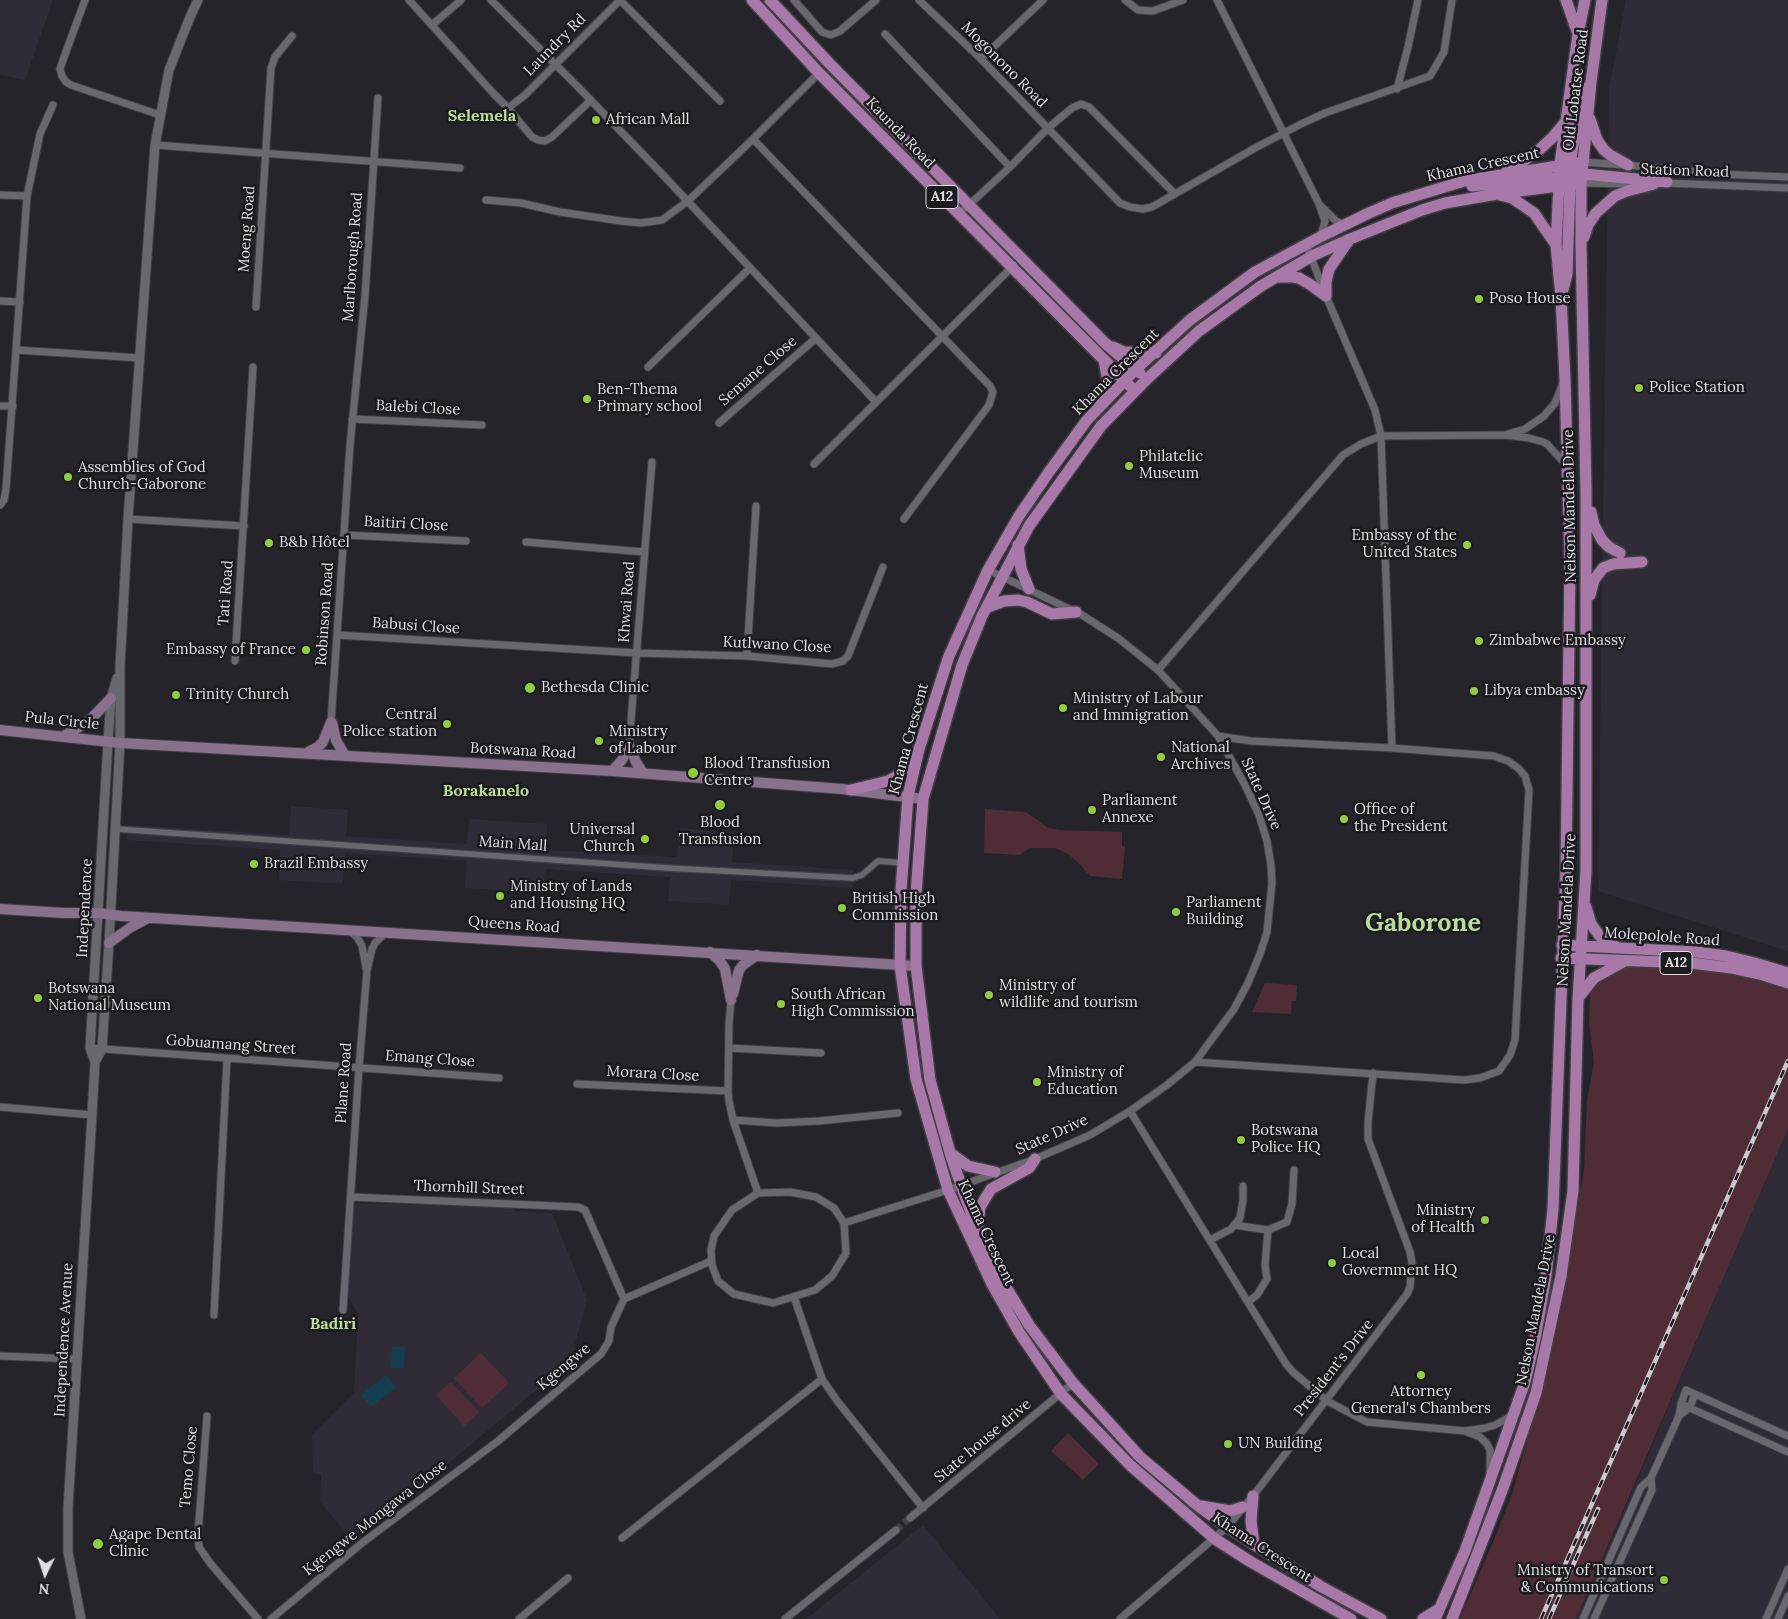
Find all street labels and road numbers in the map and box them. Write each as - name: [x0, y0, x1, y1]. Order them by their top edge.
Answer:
- street label: Laundry Rd: [520, 10, 590, 80]
- street label: Mogonono Road: [957, 18, 1051, 112]
- street label: Old Lobatse Road: [1560, 28, 1592, 152]
- street label: Kaunda Road: [862, 94, 938, 172]
- street label: Khama Crescent: [1425, 144, 1541, 186]
- street label: Station Road: [1640, 160, 1730, 182]
- street label: Moeng Road: [235, 185, 259, 273]
- road number: A12: [926, 186, 958, 208]
- street label: Marlborough Road: [339, 192, 367, 322]
- street label: Khama Crescent: [1069, 325, 1163, 419]
- street label: Semane Close: [715, 332, 801, 410]
- street label: Balebi Close: [375, 397, 461, 419]
- street label: Nelson Mandela Drive: [1560, 429, 1580, 583]
- street label: Baitiri Close: [363, 513, 449, 535]
- street label: Tati Road: [215, 560, 237, 626]
- street label: Khwai Road: [615, 561, 639, 643]
- street label: Robinson Road: [312, 562, 338, 666]
- street label: Babusi Close: [371, 614, 461, 638]
- street label: Kutlwano Close: [722, 633, 832, 657]
- street label: Khama Crescent: [885, 681, 933, 797]
- street label: Pula Circle: [24, 708, 100, 734]
- street label: Botswana Road: [470, 739, 576, 763]
- street label: State Drive: [1237, 755, 1285, 833]
- street label: Main Mall: [478, 833, 548, 855]
- street label: Nelson Mandela Drive: [1554, 833, 1580, 987]
- street label: Independence: [73, 858, 97, 958]
- street label: Queens Road: [468, 913, 560, 937]
- street label: Molepolole Road: [1603, 924, 1721, 950]
- road number: A12: [1660, 951, 1692, 974]
- street label: Gobuamang Street: [165, 1031, 297, 1059]
- street label: Pilane Road: [332, 1042, 356, 1124]
- street label: Emang Close: [384, 1047, 476, 1071]
- street label: Morara Close: [606, 1063, 700, 1085]
- street label: State Drive: [1013, 1111, 1091, 1159]
- street label: Thornhill Street: [413, 1177, 525, 1199]
- street label: Khama Crescent: [954, 1177, 1018, 1289]
- street label: Nelson Mandela Drive: [1513, 1233, 1559, 1387]
- street label: Independence Avenue: [51, 1262, 77, 1418]
- street label: President's Drive: [1291, 1316, 1377, 1420]
- street label: Kgengwe: [534, 1340, 594, 1394]
- street label: State house drive: [931, 1395, 1035, 1487]
- street label: Temo Close: [176, 1426, 202, 1508]
- street label: Kgengwe Mongawa Close: [300, 1456, 450, 1580]
- street label: Khama Crescent: [1209, 1509, 1315, 1587]

